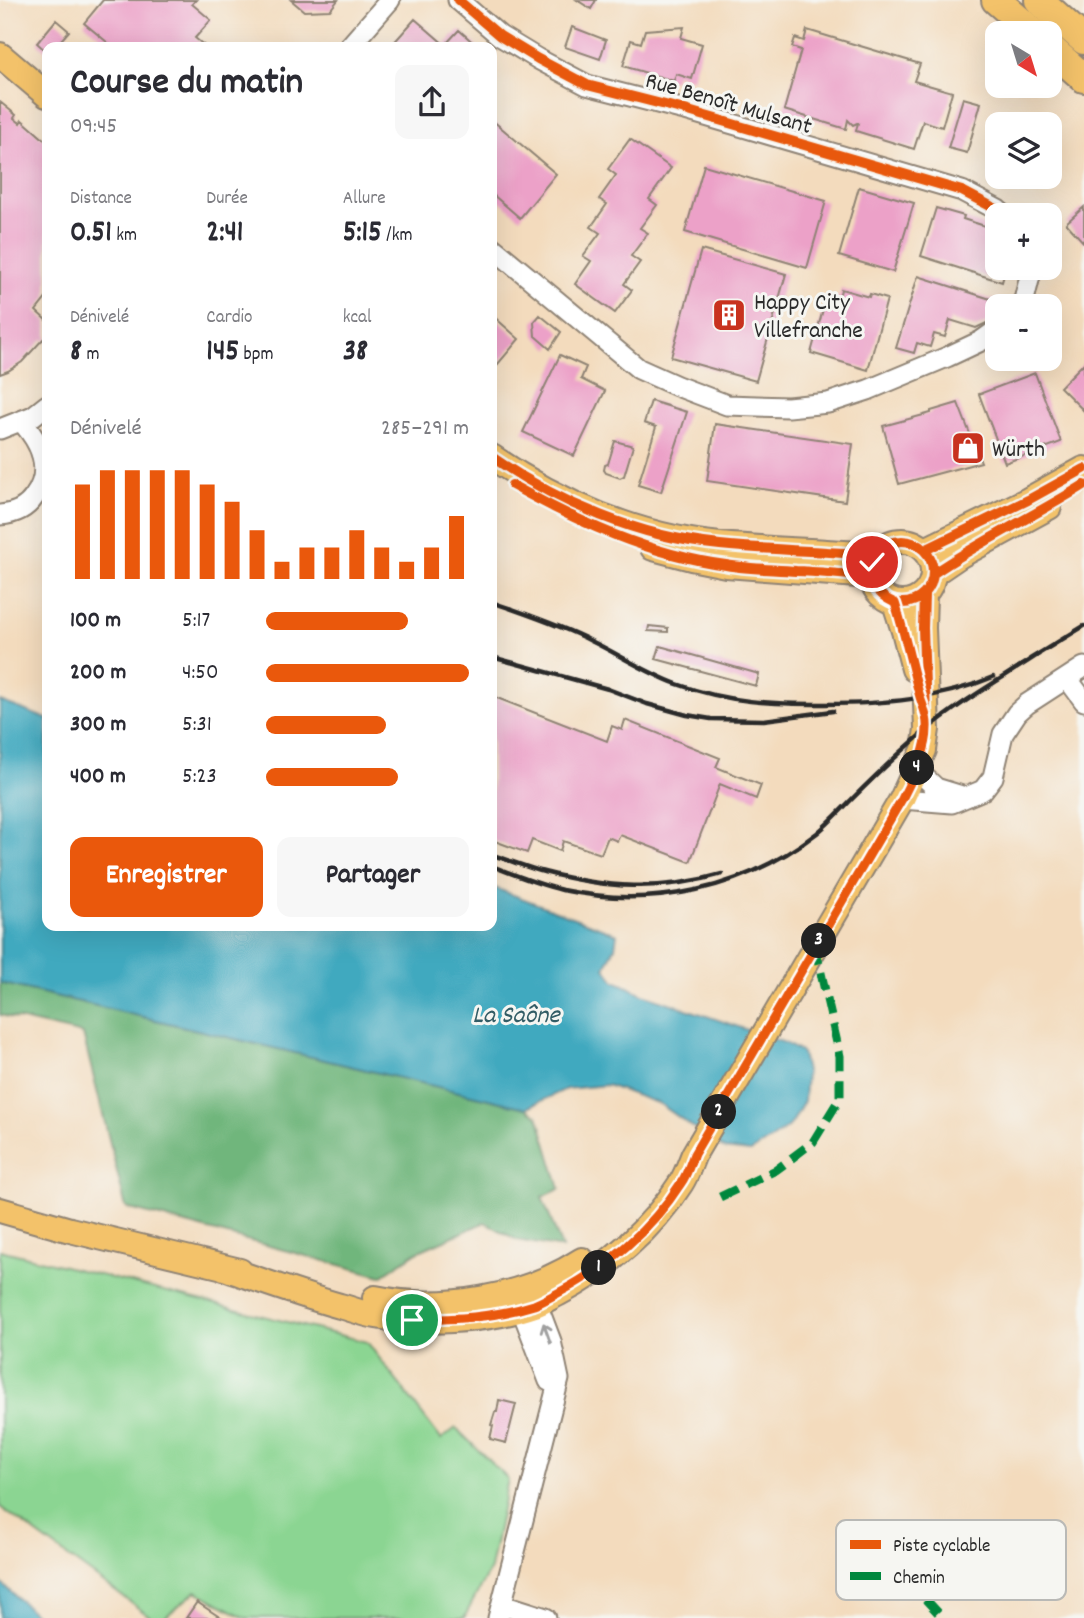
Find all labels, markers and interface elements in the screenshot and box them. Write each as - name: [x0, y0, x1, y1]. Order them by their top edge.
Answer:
- north arrow: [985, 21, 1062, 98]
- map controls: [985, 21, 1062, 371]
- text: Course du matin: [70, 57, 303, 112]
- button: share: [395, 65, 469, 139]
- street label: Rue Benoît Mulsant: [641, 65, 816, 145]
- text: 09:45: [70, 111, 117, 144]
- button: layers: [985, 112, 1062, 189]
- text: Distance: [70, 186, 132, 213]
- text: Durée: [206, 186, 248, 213]
- text: Allure: [343, 186, 386, 213]
- button: +: [985, 203, 1062, 280]
- text: 0.51: [70, 213, 112, 256]
- text: 2:41: [206, 213, 243, 256]
- text: 5:15: [343, 213, 382, 256]
- text: km: [112, 223, 137, 250]
- text: /km: [382, 223, 413, 250]
- place label: Happy City Villefranche: [754, 287, 863, 349]
- button: −: [985, 294, 1062, 371]
- building icon: Happy City Villefranche: [710, 296, 748, 334]
- text: Dénivelé: [70, 305, 129, 332]
- text: Cardio: [206, 305, 253, 332]
- text: kcal: [343, 305, 372, 332]
- text: 8: [70, 332, 82, 375]
- text: 145: [206, 332, 239, 375]
- text: 38: [343, 332, 368, 375]
- text: m: [82, 342, 99, 369]
- text: bpm: [239, 342, 274, 369]
- text: Dénivelé: [70, 413, 142, 446]
- text: 285–291 m: [381, 413, 469, 446]
- shop icon: Würth: [949, 429, 987, 467]
- place label: Würth: [992, 434, 1045, 468]
- pin: [842, 532, 902, 592]
- icon: check: [853, 543, 891, 581]
- text: 100 m: [70, 605, 121, 638]
- text: 5:17: [182, 605, 210, 638]
- text: 200 m: [70, 657, 126, 690]
- text: 4:50: [182, 657, 219, 690]
- text: 300 m: [70, 709, 126, 742]
- text: 5:31: [182, 709, 212, 742]
- pin: 4: [900, 750, 934, 786]
- text: 4: [913, 754, 920, 781]
- text: 400 m: [70, 761, 126, 794]
- text: 5:23: [182, 761, 217, 794]
- button: Enregistrer: [70, 837, 263, 917]
- button: Partager: [277, 837, 469, 917]
- pin: 3: [802, 923, 836, 958]
- text: 3: [814, 927, 823, 954]
- water label: La Saône: [472, 998, 561, 1035]
- pin: 2: [702, 1094, 736, 1130]
- text: 2: [714, 1098, 723, 1125]
- pin: 1: [582, 1250, 616, 1286]
- text: 1: [596, 1254, 601, 1281]
- pin: [382, 1290, 442, 1350]
- icon: arrive: [393, 1301, 431, 1339]
- one-way arrow: [540, 1322, 552, 1344]
- legend: [836, 1520, 1066, 1600]
- text: Piste cyclable: [893, 1534, 990, 1561]
- text: Chemin: [893, 1566, 945, 1593]

